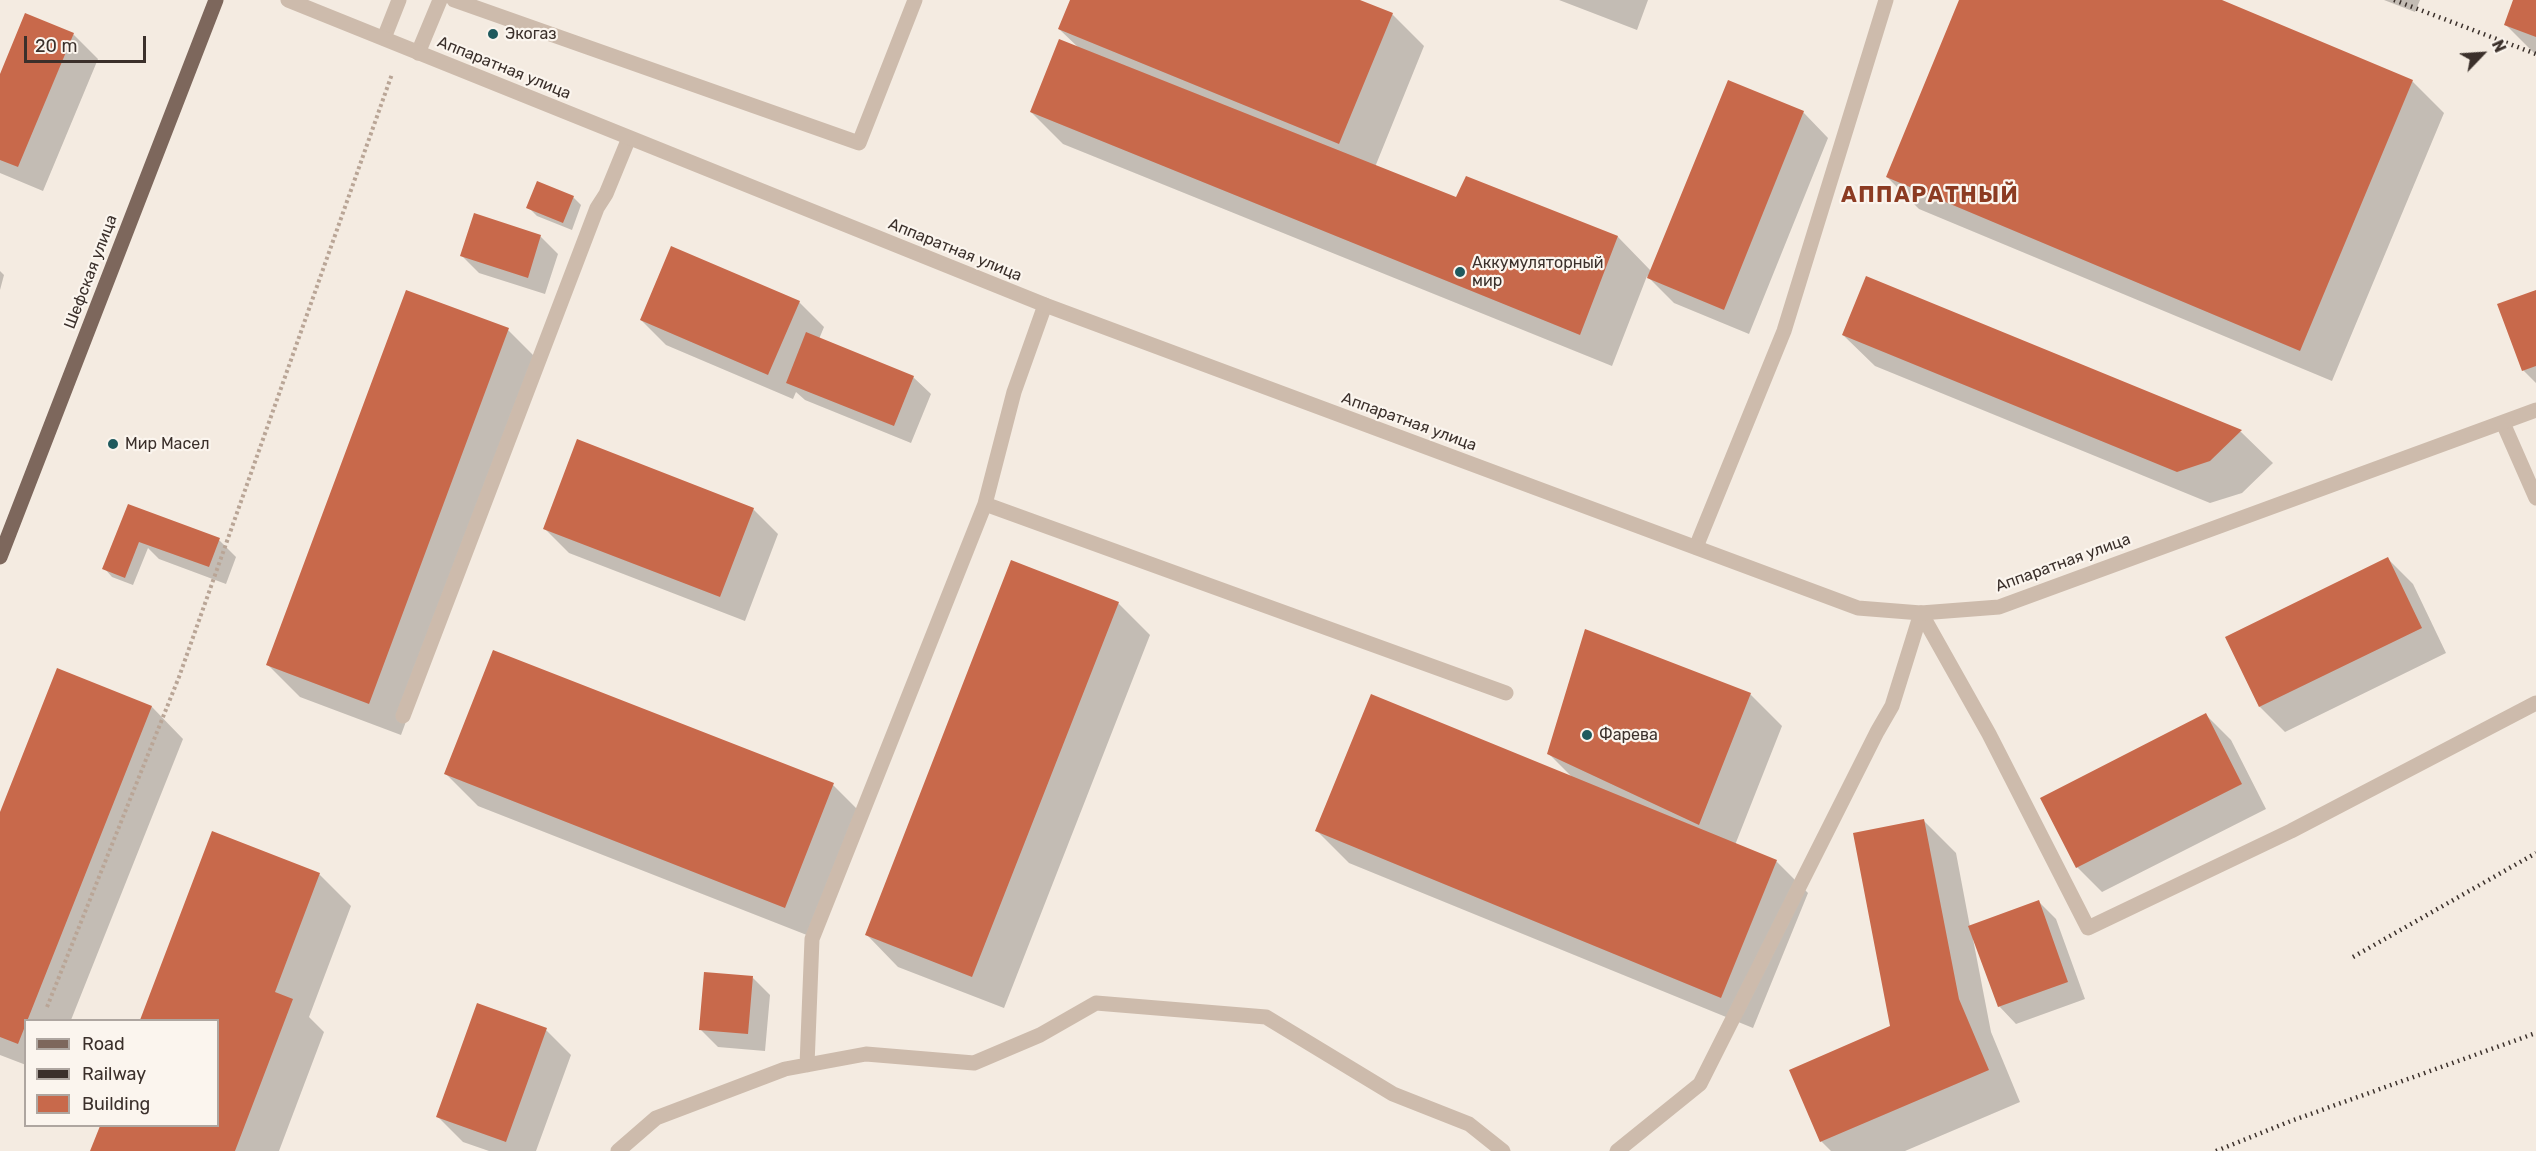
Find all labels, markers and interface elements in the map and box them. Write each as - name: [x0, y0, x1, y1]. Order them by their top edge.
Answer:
- scale bar: [27, 24, 148, 62]
- place label: Экогаз: [505, 24, 557, 44]
- north arrow: [2452, 24, 2512, 84]
- marker: Экогаз: [486, 27, 500, 41]
- street label: Аппаратная улица: [434, 32, 574, 104]
- text: 20 m: [35, 35, 77, 57]
- text: N: [2488, 37, 2510, 55]
- district label: АППАРАТНЫЙ: [1841, 183, 2019, 209]
- street label: Шефская улица: [60, 212, 122, 332]
- street label: Аппаратная улица: [885, 214, 1025, 286]
- place label: Аккумуляторный мир: [1472, 253, 1604, 291]
- marker: Аккумуляторный мир: [1453, 265, 1467, 279]
- street label: Аппаратная улица: [1339, 389, 1479, 455]
- place label: Мир Масел: [125, 434, 209, 454]
- marker: Мир Масел: [106, 437, 120, 451]
- street label: Аппаратная улица: [1993, 530, 2133, 596]
- place label: Фарева: [1599, 725, 1658, 745]
- marker: Фарева: [1580, 728, 1594, 742]
- legend: [24, 1019, 219, 1127]
- text: Road: [82, 1033, 125, 1055]
- text: Railway: [82, 1063, 146, 1085]
- text: Building: [82, 1093, 150, 1115]

